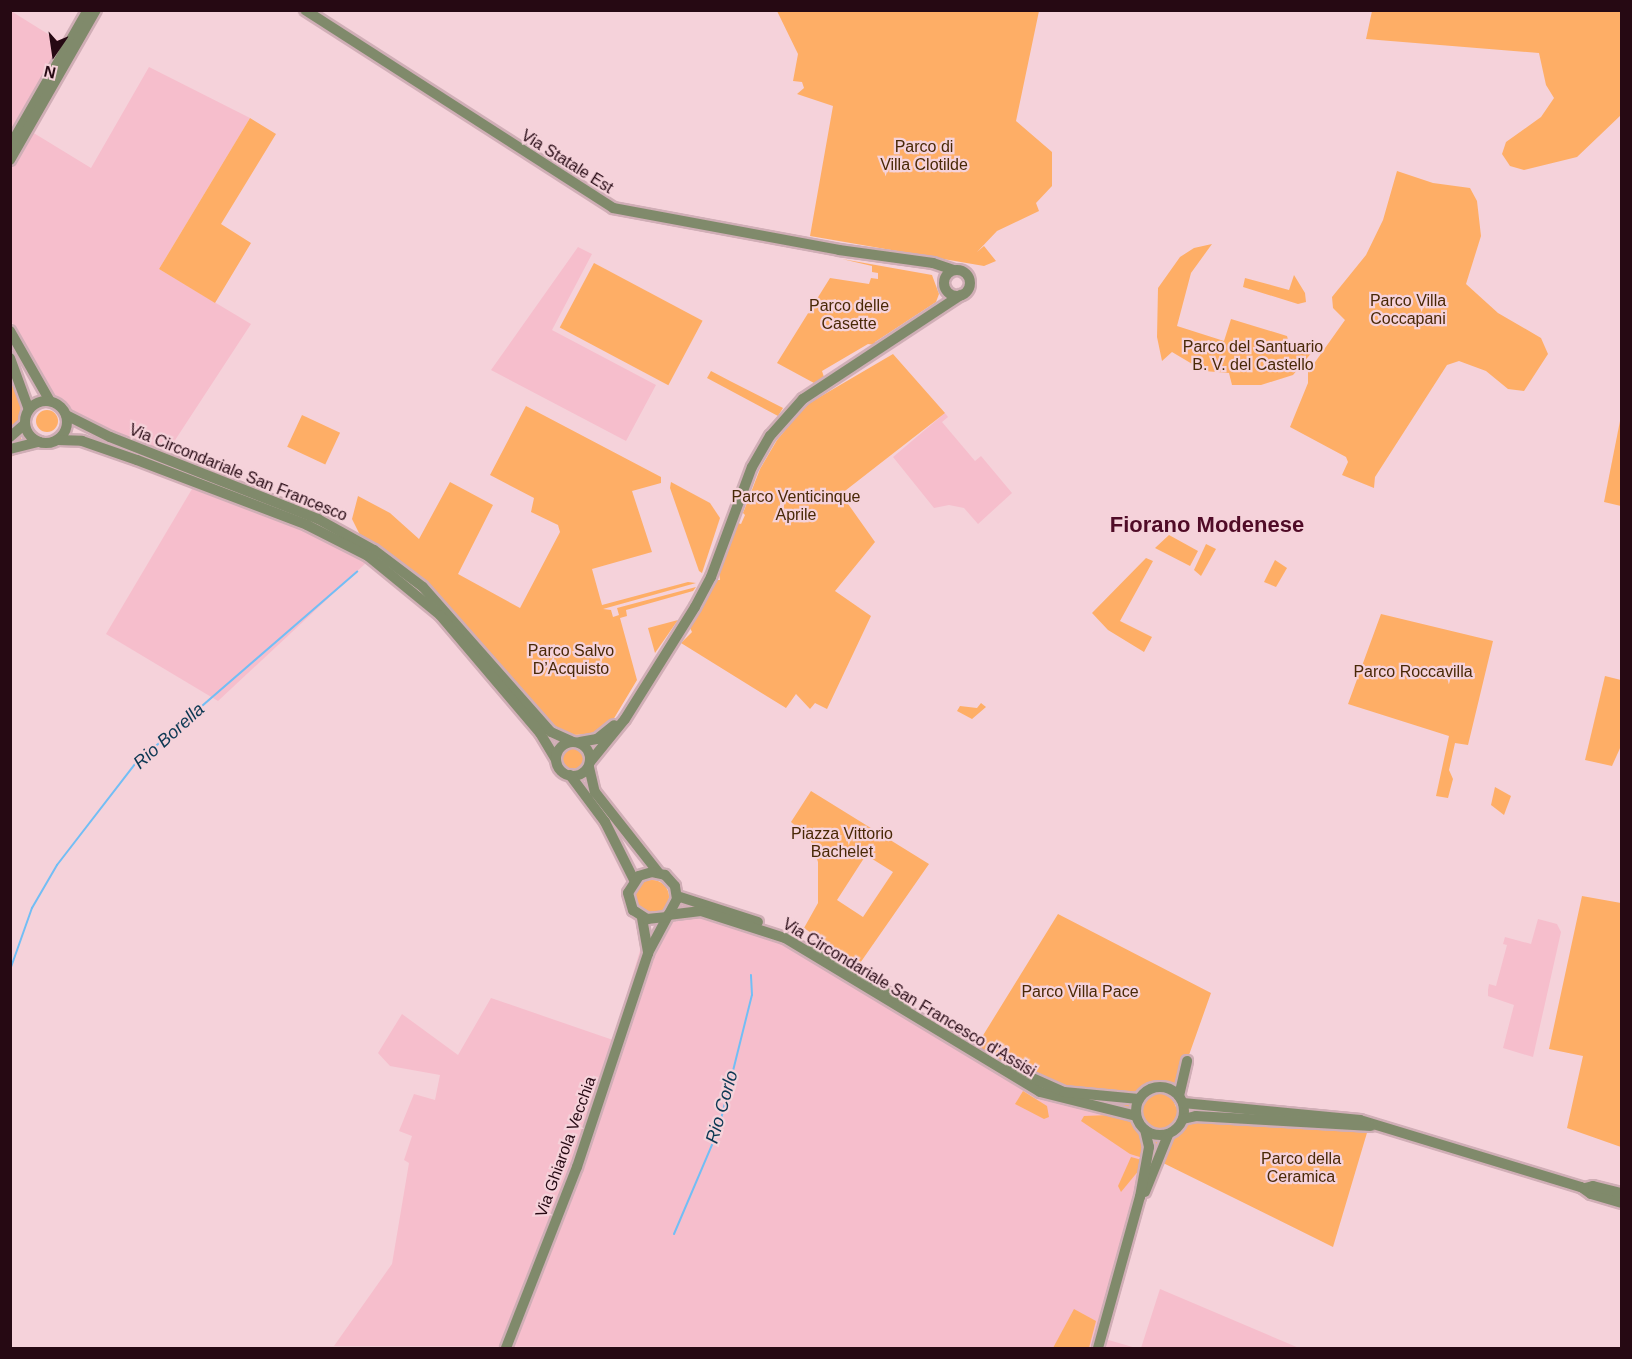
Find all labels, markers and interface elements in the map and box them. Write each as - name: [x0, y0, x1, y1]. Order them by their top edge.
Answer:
- north arrow: [24, 24, 84, 84]
- text: N: [42, 62, 57, 82]
- street label: Via Statale Est: [518, 126, 616, 198]
- park label: Parco di Villa Clotilde: [880, 137, 968, 175]
- park label: Parco Villa Coccapani: [1370, 291, 1446, 329]
- park label: Parco delle Casette: [809, 296, 889, 334]
- park label: Parco del Santuario B. V. del Castello: [1183, 337, 1323, 375]
- street label: Via Circondariale San Francesco: [126, 420, 350, 526]
- park label: Parco Venticinque Aprile: [732, 487, 860, 525]
- district label: Fiorano Modenese: [1110, 512, 1304, 538]
- park label: Parco Salvo D’Acquisto: [528, 641, 614, 679]
- park label: Parco Roccavilla: [1353, 662, 1473, 682]
- water label: Rio Borella: [129, 699, 209, 773]
- park label: Piazza Vittorio Bachelet: [791, 824, 893, 862]
- street label: Via Circondariale San Francesco d'Assisi: [779, 915, 1039, 1081]
- park label: Parco Villa Pace: [1021, 982, 1139, 1002]
- water label: Rio Corlo: [701, 1068, 743, 1146]
- street label: Via Ghiarola Vecchia: [532, 1074, 600, 1220]
- park label: Parco della Ceramica: [1261, 1149, 1341, 1187]

